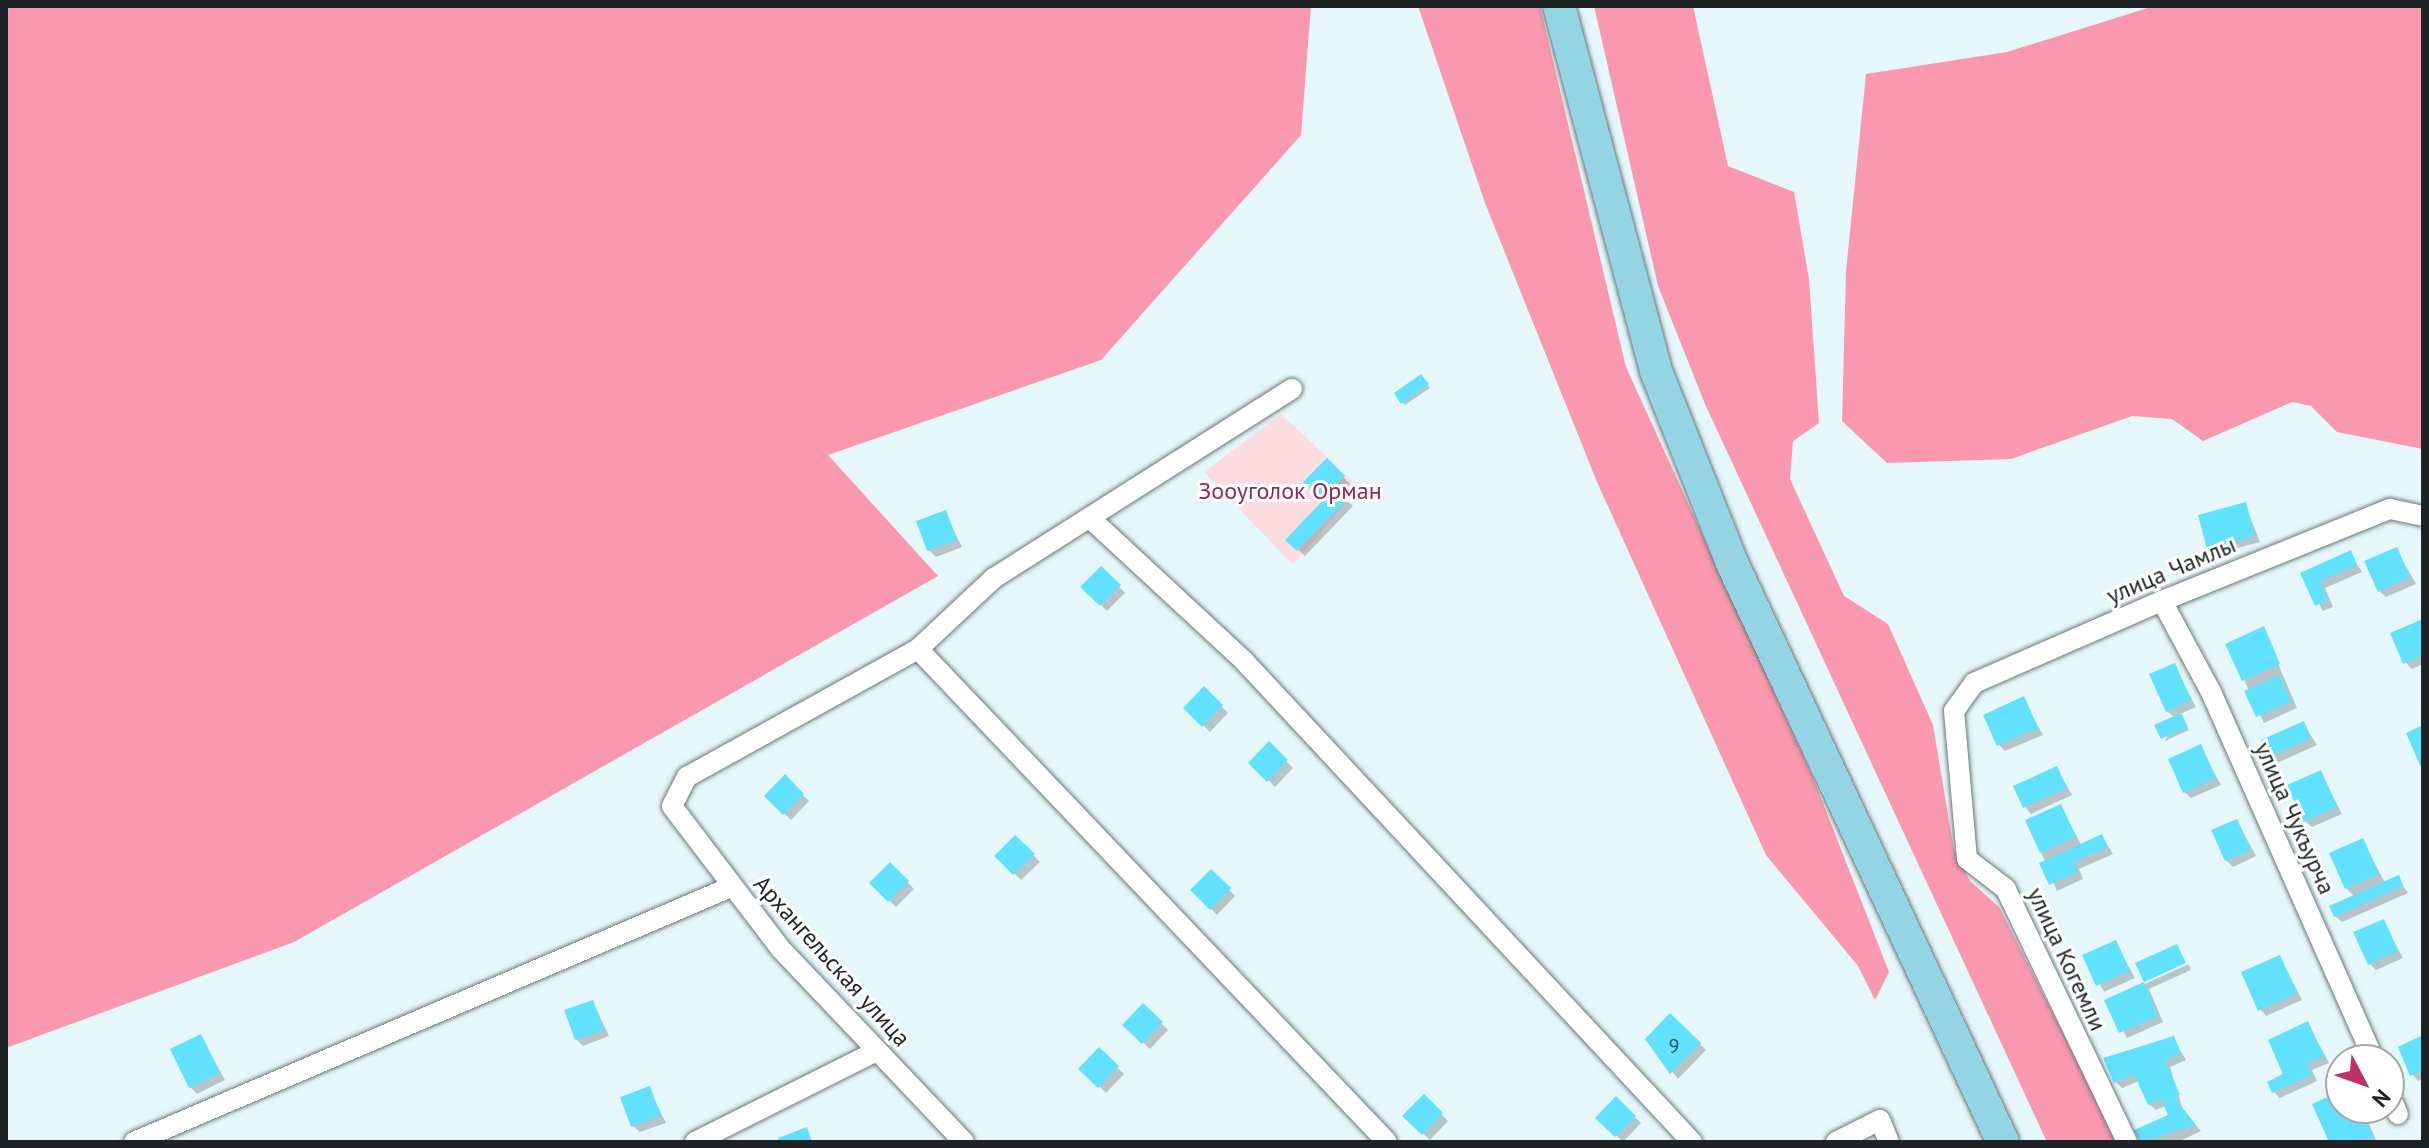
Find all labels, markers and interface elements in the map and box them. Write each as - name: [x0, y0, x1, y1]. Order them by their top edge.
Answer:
- park label: Зооуголок Орман: [1198, 477, 1382, 505]
- street label: улица Чамлы: [2102, 530, 2240, 610]
- street label: улица Чукъурча: [2249, 737, 2341, 899]
- street label: Архангельская улица: [748, 870, 916, 1052]
- street label: улица Когемли: [2021, 883, 2113, 1035]
- house number: 9: [1669, 1034, 1679, 1058]
- north arrow: [2325, 1044, 2405, 1124]
- text: N: [2366, 1084, 2397, 1113]

